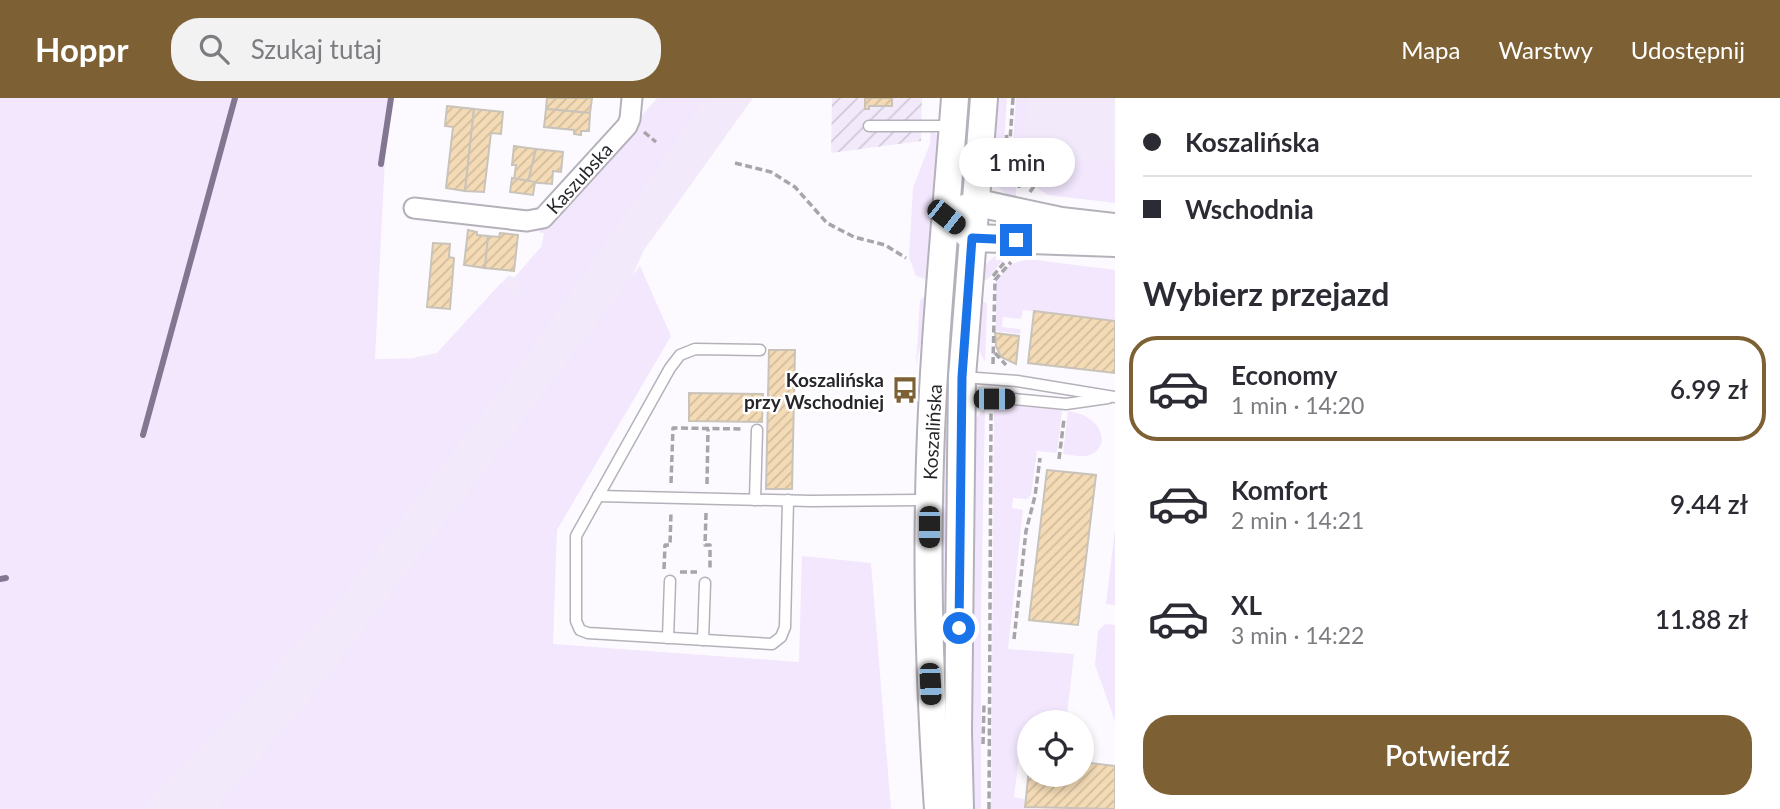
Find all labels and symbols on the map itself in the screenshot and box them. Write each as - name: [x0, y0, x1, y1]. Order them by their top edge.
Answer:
- street label: Kaszubska: [541, 138, 617, 218]
- callout: 1 min: [958, 138, 1074, 188]
- car: [923, 196, 970, 238]
- route end: [1000, 224, 1032, 256]
- place label: Koszalińska przy Wschodniej: [744, 368, 884, 413]
- bus stop icon: Koszalińska przy Wschodniej: [890, 375, 920, 405]
- street label: Koszalińska: [918, 384, 946, 480]
- car: [974, 389, 1016, 410]
- car: [919, 506, 940, 548]
- route start: [943, 612, 975, 644]
- car: [919, 662, 942, 706]

